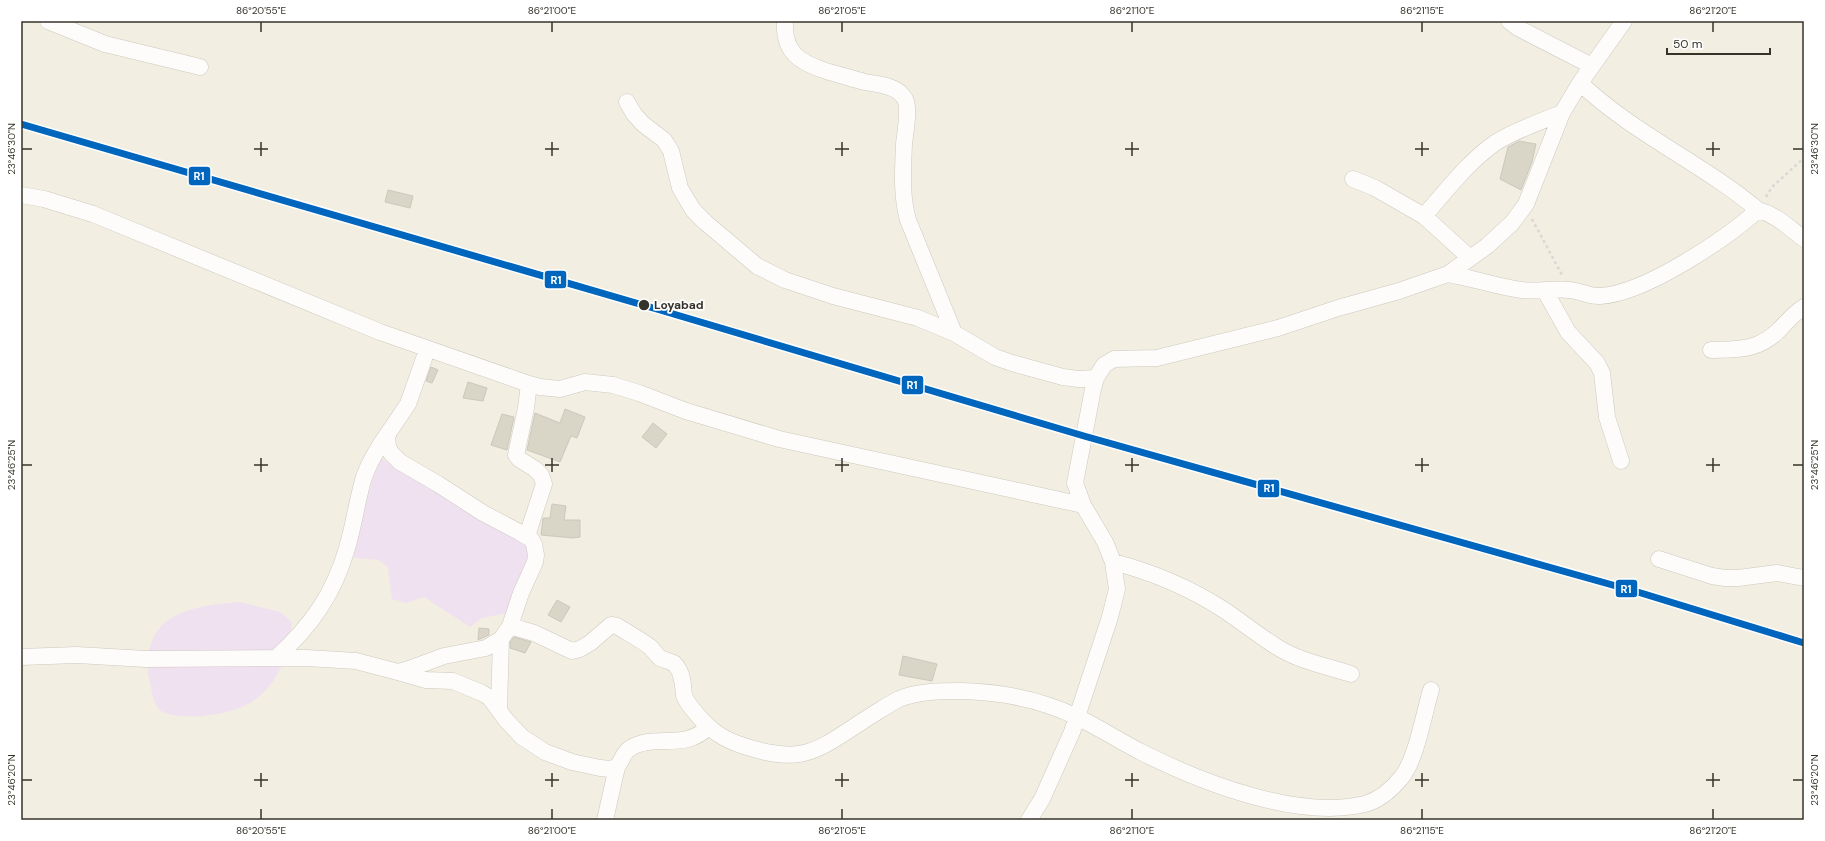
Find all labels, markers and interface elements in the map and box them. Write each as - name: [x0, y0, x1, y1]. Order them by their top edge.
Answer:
- text: 86°20'55"E: [236, 4, 286, 17]
- text: 86°21'00"E: [528, 4, 577, 17]
- text: 86°21'05"E: [818, 4, 866, 17]
- text: 86°21'10"E: [1110, 4, 1155, 17]
- text: 86°21'15"E: [1400, 4, 1444, 17]
- text: 86°21'20"E: [1689, 4, 1737, 17]
- scale bar: [1667, 30, 1770, 56]
- text: 50 m: [1673, 36, 1702, 52]
- text: 23°46'30"N: [5, 123, 18, 175]
- text: 23°46'30"N: [1808, 123, 1821, 175]
- line badge: R1: [188, 166, 211, 186]
- text: R1: [194, 169, 204, 183]
- line badge: R1: [544, 270, 567, 289]
- text: R1: [551, 273, 561, 287]
- place label: Loyabad: [654, 297, 704, 313]
- marker: Loyabad: [637, 298, 651, 312]
- line badge: R1: [901, 375, 924, 395]
- text: R1: [907, 378, 917, 392]
- text: 23°46'25"N: [5, 440, 18, 490]
- text: 23°46'25"N: [1808, 440, 1821, 490]
- line badge: R1: [1257, 479, 1280, 498]
- text: R1: [1264, 481, 1274, 495]
- line badge: R1: [1615, 579, 1638, 598]
- text: R1: [1621, 582, 1631, 596]
- text: 23°46'20"N: [5, 754, 18, 806]
- text: 23°46'20"N: [1808, 754, 1821, 806]
- text: 86°20'55"E: [236, 824, 286, 837]
- text: 86°21'00"E: [528, 824, 577, 837]
- text: 86°21'05"E: [818, 824, 866, 837]
- text: 86°21'10"E: [1110, 824, 1155, 837]
- text: 86°21'15"E: [1400, 824, 1444, 837]
- text: 86°21'20"E: [1689, 824, 1737, 837]

